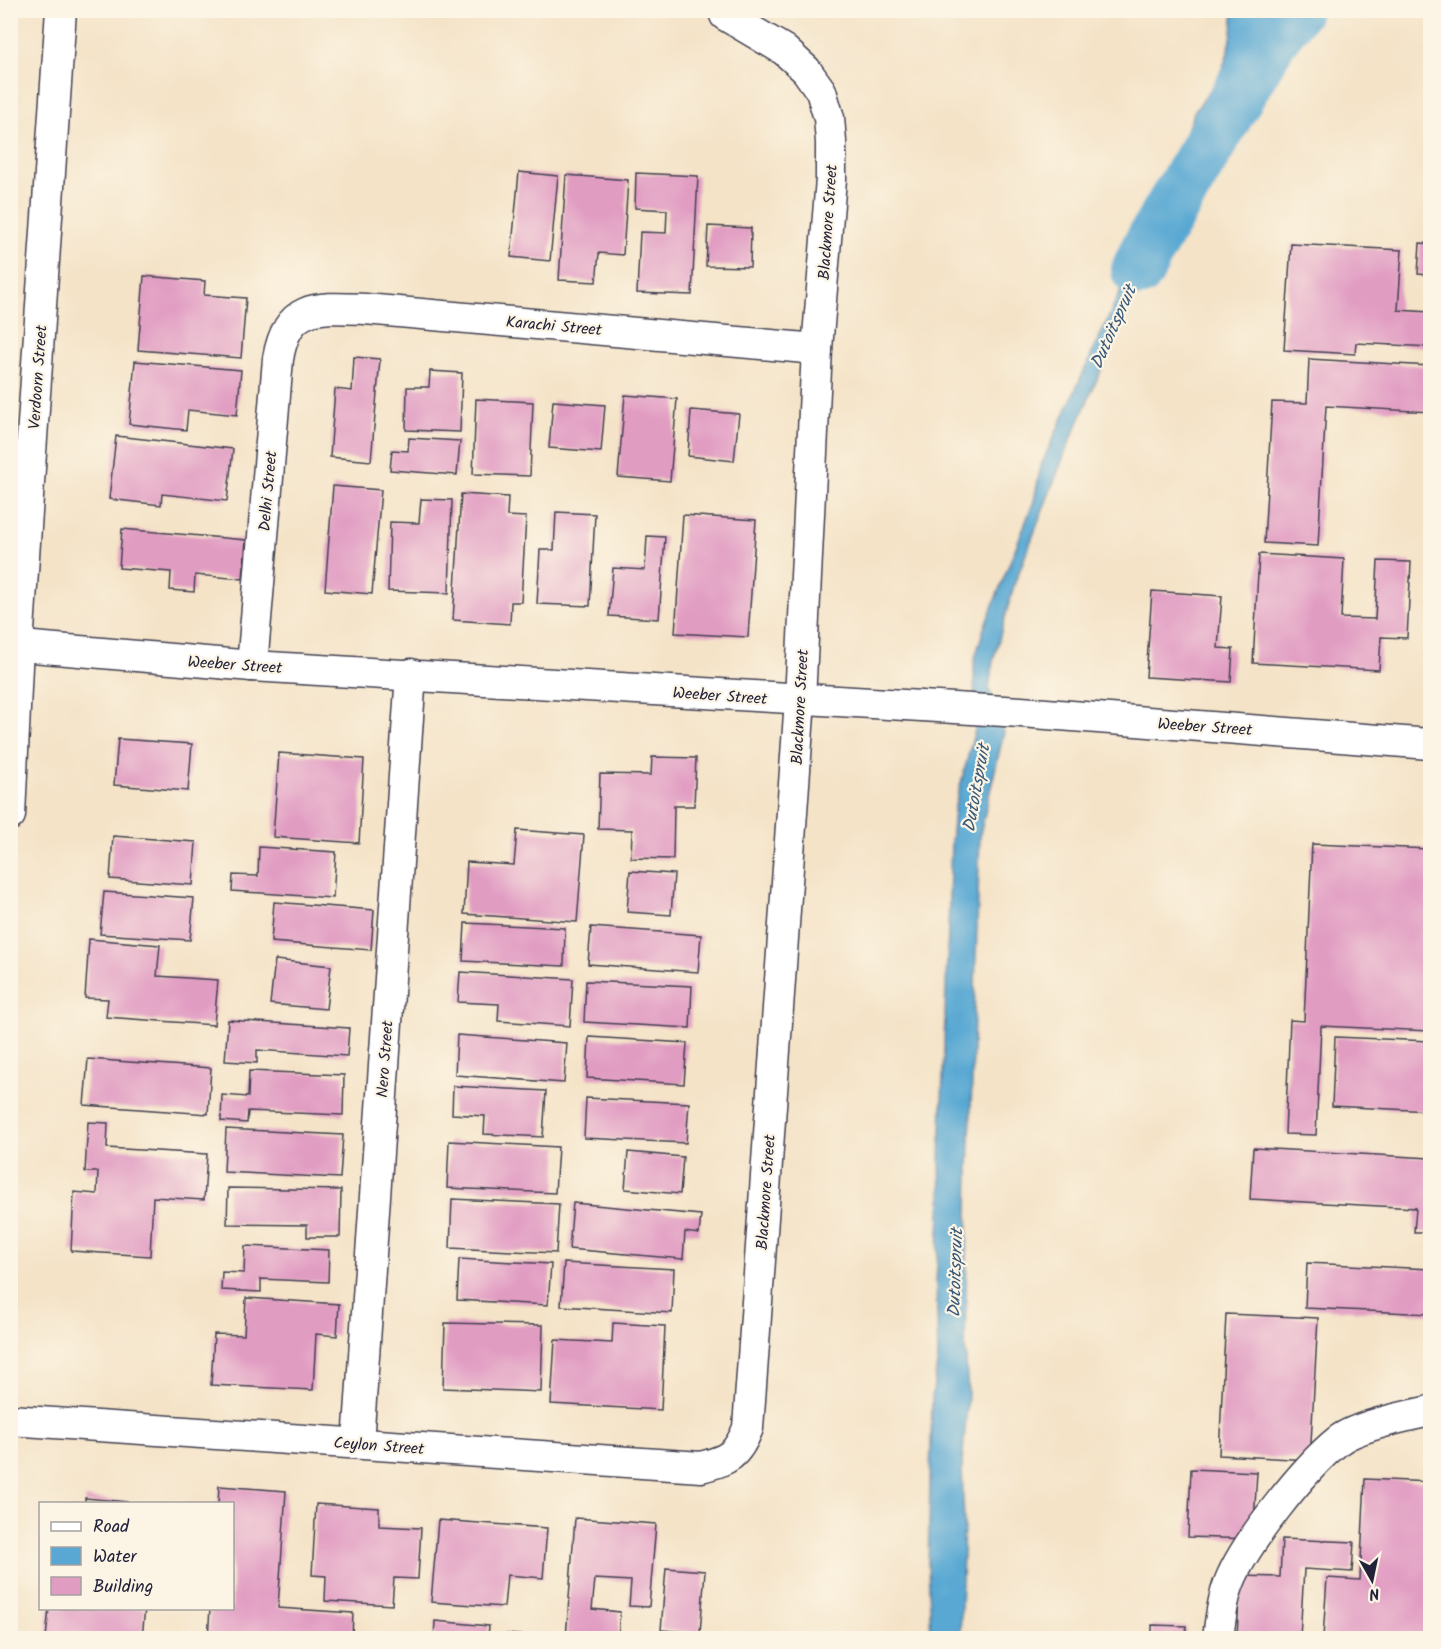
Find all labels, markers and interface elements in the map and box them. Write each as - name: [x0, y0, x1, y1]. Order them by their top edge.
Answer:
- street label: Blackmore Street: [812, 163, 845, 281]
- water label: Dutoitspruit: [1083, 278, 1147, 374]
- street label: Karachi Street: [505, 310, 604, 343]
- street label: Verdoorn Street: [22, 323, 55, 430]
- street label: Delhi Street: [253, 449, 285, 532]
- street label: Blackmore Street: [785, 648, 816, 766]
- street label: Weeber Street: [187, 650, 284, 681]
- street label: Weeber Street: [672, 681, 769, 712]
- street label: Weeber Street: [1157, 712, 1254, 743]
- water label: Dutoitspruit: [955, 739, 1000, 834]
- street label: Nero Street: [370, 1019, 401, 1099]
- street label: Blackmore Street: [750, 1133, 783, 1251]
- water label: Dutoitspruit: [940, 1225, 973, 1318]
- street label: Ceylon Street: [333, 1431, 426, 1462]
- legend: [39, 1502, 234, 1610]
- text: Road: [93, 1513, 130, 1542]
- text: Water: [93, 1543, 138, 1572]
- north arrow: [1342, 1550, 1402, 1610]
- text: Building: [93, 1573, 153, 1602]
- text: N: [1367, 1580, 1381, 1606]

